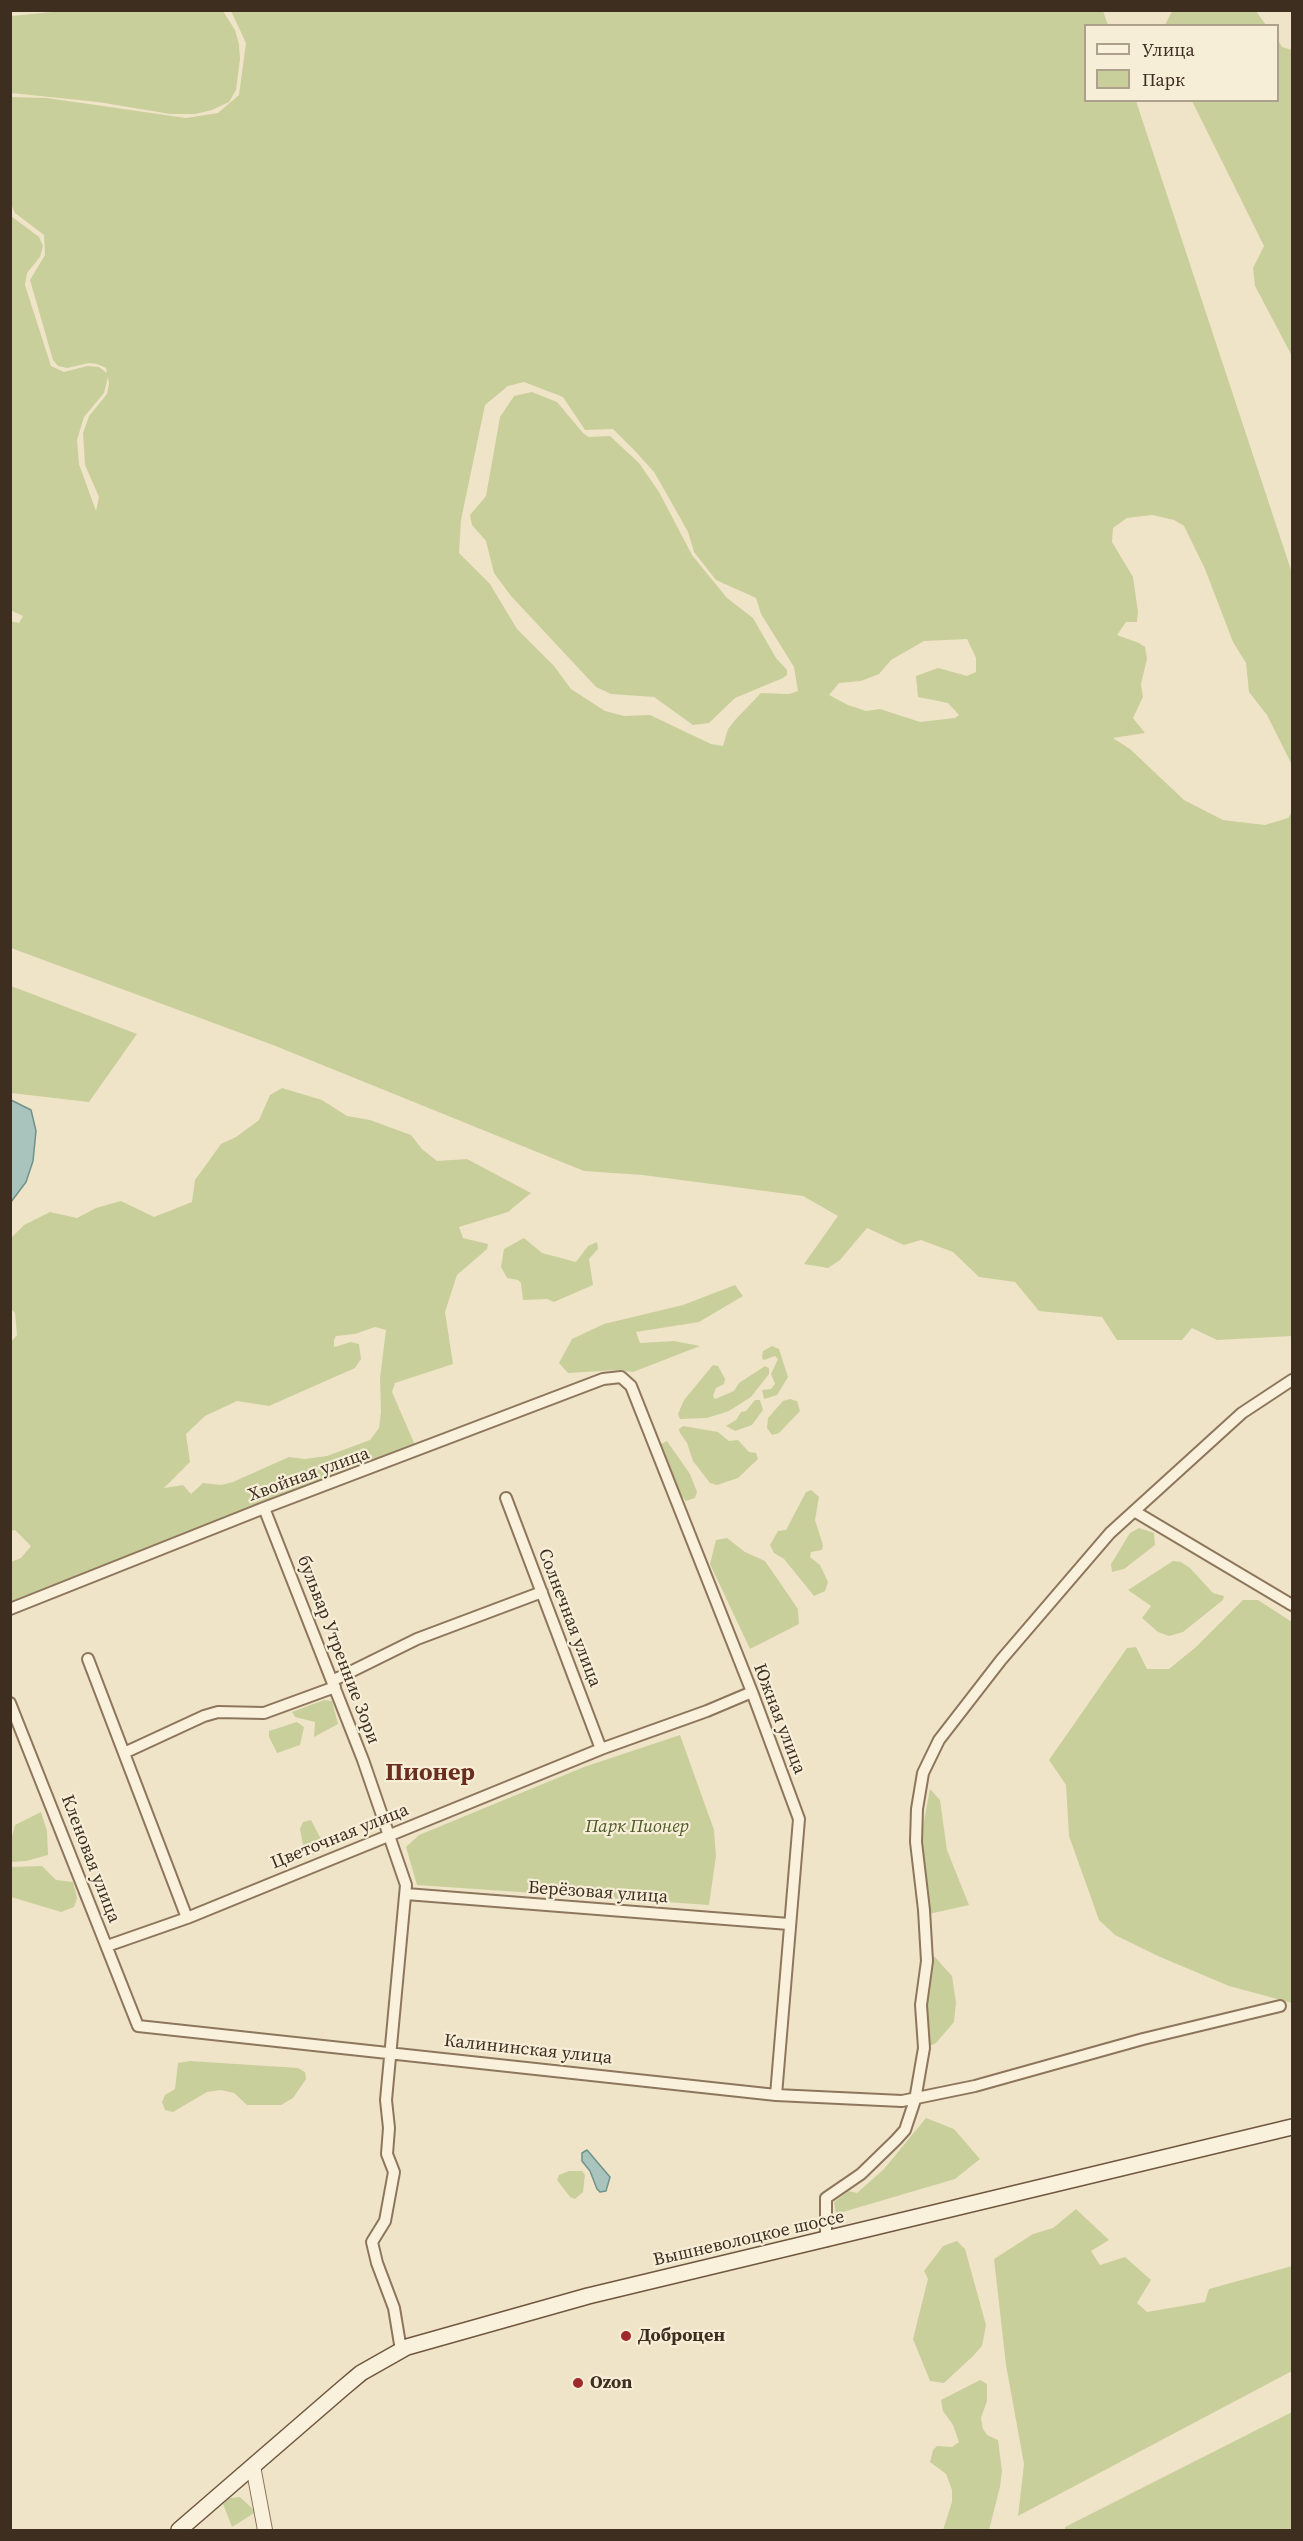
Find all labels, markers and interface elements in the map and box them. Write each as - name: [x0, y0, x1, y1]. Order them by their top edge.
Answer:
- legend: [1084, 24, 1279, 102]
- text: Улица: [1142, 37, 1195, 62]
- text: Парк: [1142, 67, 1185, 92]
- street label: Хвойная улица: [245, 1443, 373, 1507]
- street label: Солнечная улица: [533, 1546, 605, 1690]
- street label: бульвар Утренние Зори: [292, 1553, 384, 1747]
- street label: Южная улица: [748, 1661, 810, 1777]
- district label: Пионер: [385, 1760, 475, 1788]
- street label: Кленовая улица: [56, 1792, 124, 1926]
- street label: Цветочная улица: [268, 1800, 412, 1874]
- park label: Парк Пионер: [585, 1816, 689, 1838]
- street label: Берёзовая улица: [527, 1877, 669, 1909]
- street label: Калининская улица: [443, 2030, 613, 2070]
- street label: Вышневолоцкое шоссе: [651, 2206, 847, 2272]
- place label: Доброцен: [638, 2325, 725, 2347]
- marker: Доброцен: [619, 2329, 633, 2343]
- place label: Ozon: [590, 2372, 632, 2394]
- marker: Ozon: [571, 2376, 585, 2390]

